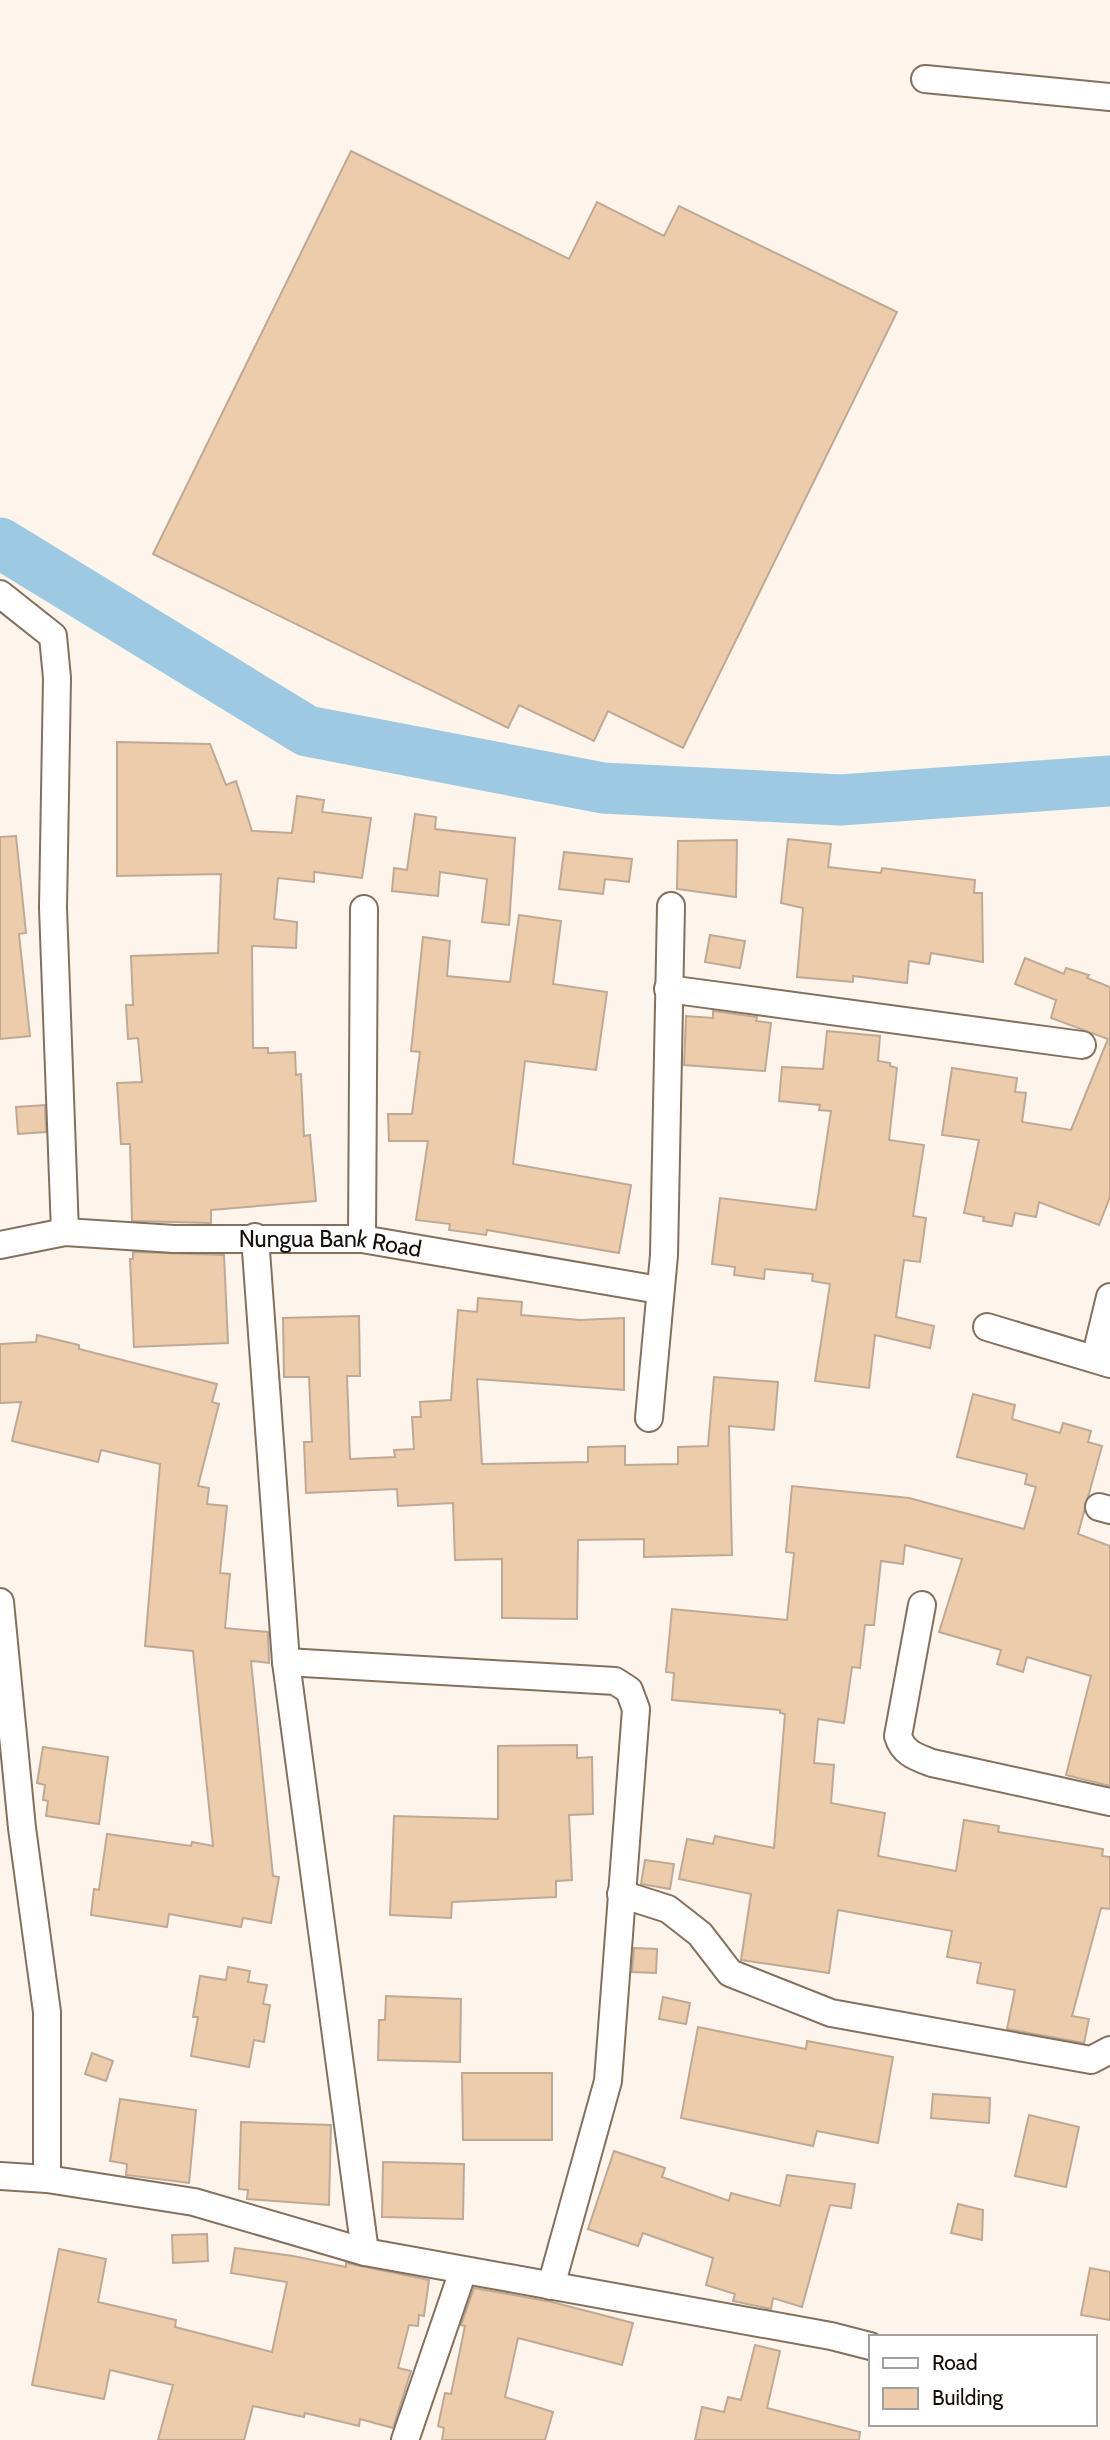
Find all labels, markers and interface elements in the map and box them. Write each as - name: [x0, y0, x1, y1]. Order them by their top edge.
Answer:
- street label: Nungua Bank Road: [239, 1224, 424, 1263]
- legend: [869, 2335, 1096, 2426]
- text: Road: [932, 2350, 978, 2375]
- text: Building: [932, 2385, 1004, 2410]

